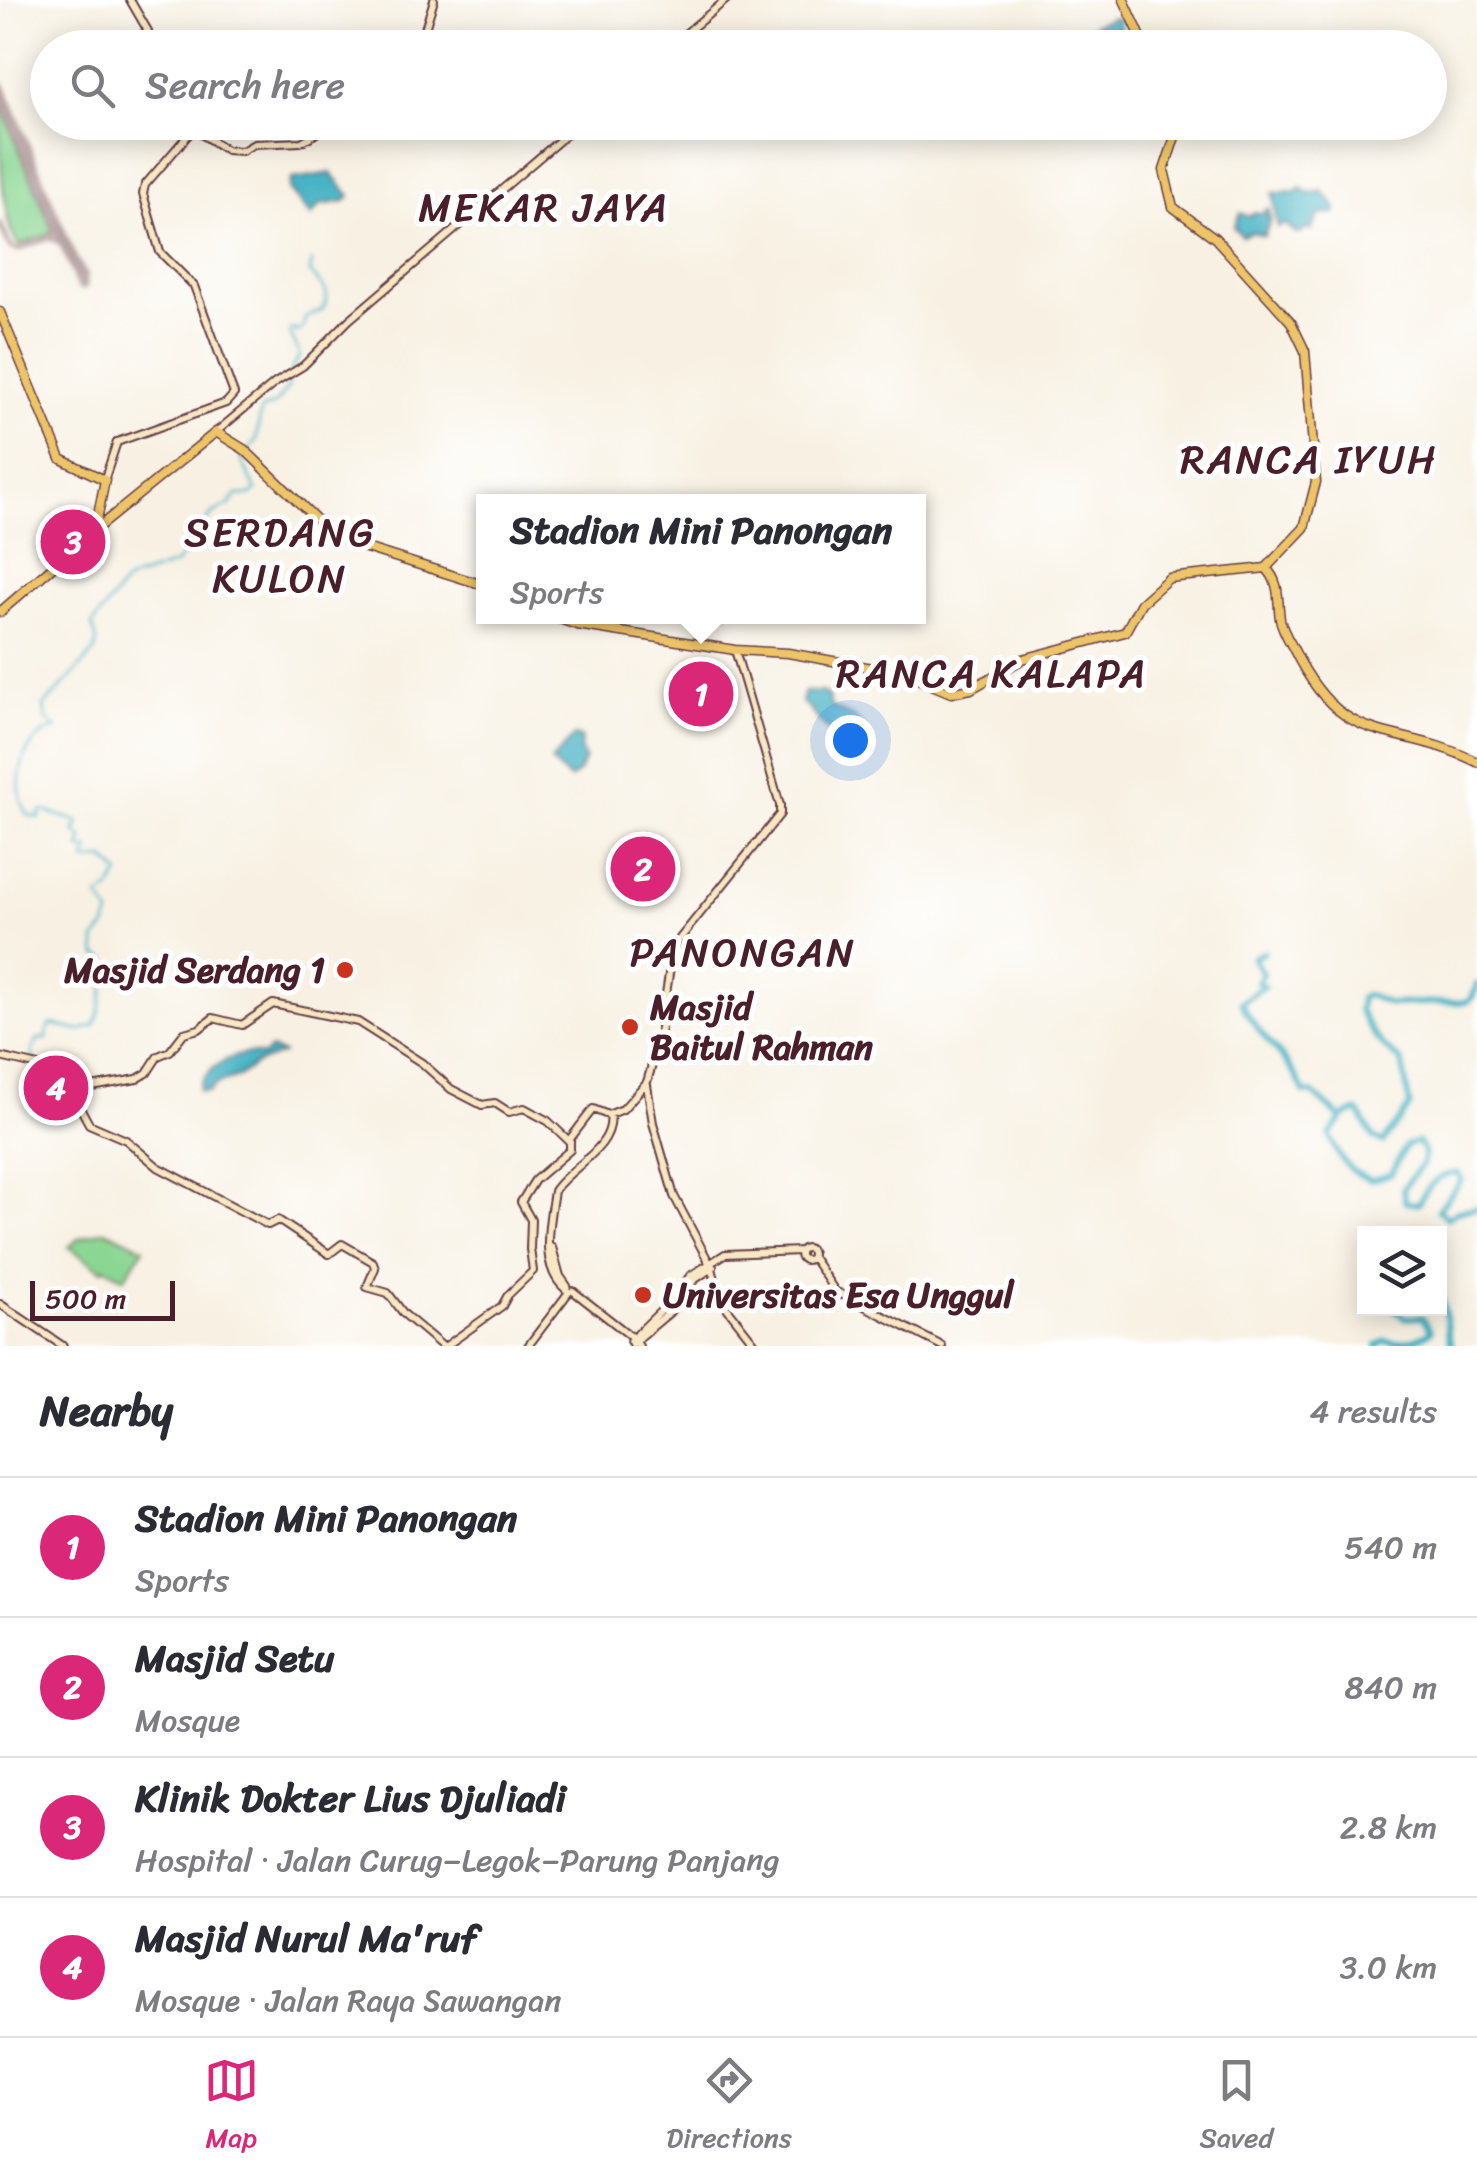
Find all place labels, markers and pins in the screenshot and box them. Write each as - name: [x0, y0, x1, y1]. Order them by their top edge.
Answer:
- pin: 3: [40, 504, 106, 580]
- pin: 1: [668, 656, 734, 732]
- pin: 2: [610, 832, 676, 906]
- place label: Masjid Serdang 1: [63, 939, 325, 1001]
- marker: Masjid Serdang 1: [334, 959, 356, 981]
- place label: Masjid Baitul Rahman: [649, 976, 873, 1078]
- marker: Masjid Baitul Rahman: [619, 1016, 641, 1038]
- pin: 4: [23, 1050, 88, 1126]
- place label: Universitas Esa Unggul: [663, 1264, 1015, 1326]
- marker: Universitas Esa Unggul: [632, 1284, 654, 1306]

